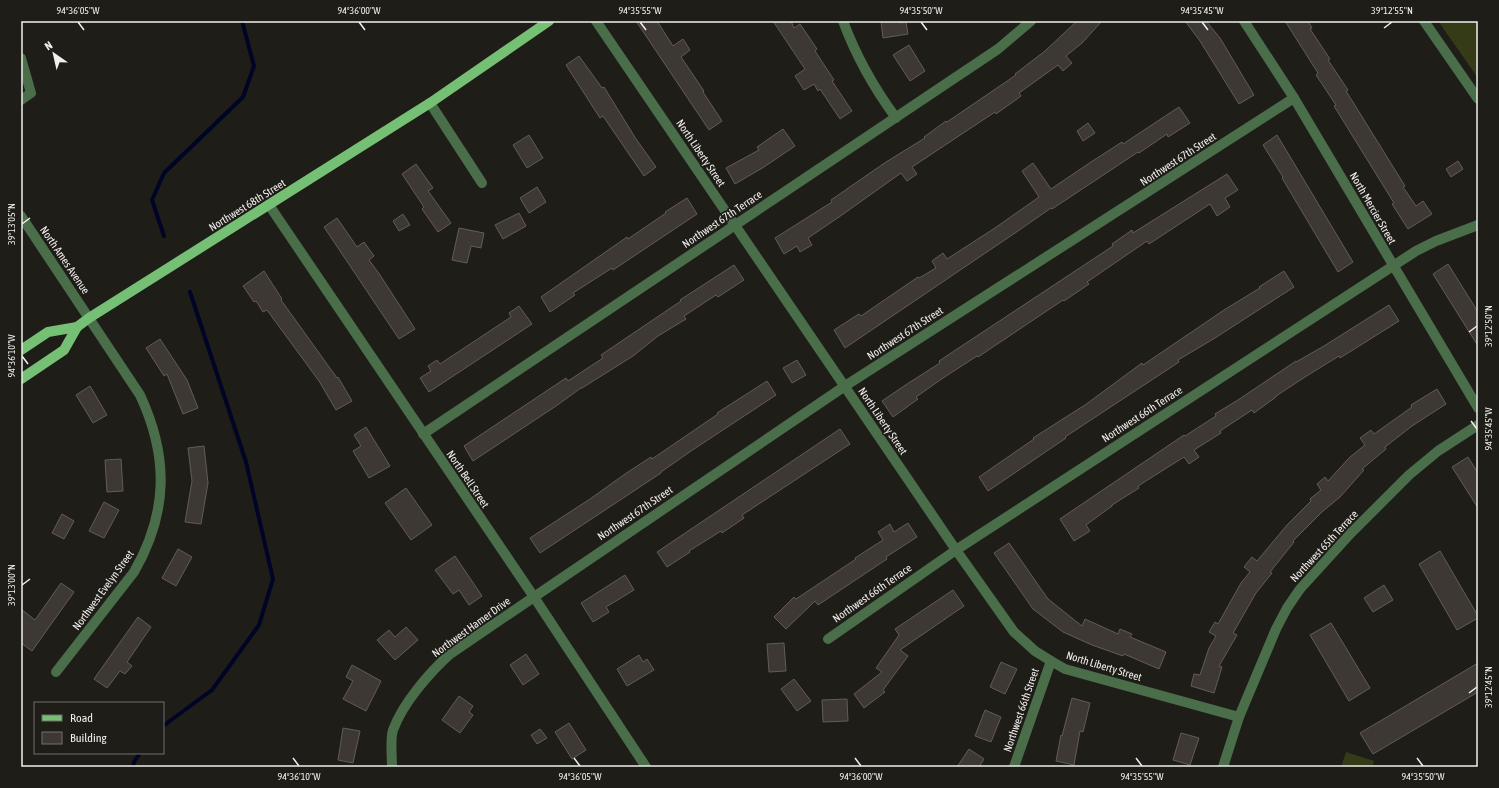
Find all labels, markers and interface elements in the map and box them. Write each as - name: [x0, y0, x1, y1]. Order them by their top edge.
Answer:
- text: 94°36'05"W: [56, 5, 100, 16]
- text: 94°36'00"W: [337, 5, 381, 16]
- text: 94°35'55"W: [618, 5, 662, 16]
- text: 94°35'50"W: [899, 5, 943, 16]
- text: 94°35'45"W: [1180, 5, 1224, 16]
- text: 39°12'55"N: [1371, 5, 1413, 16]
- north arrow: [34, 34, 74, 74]
- text: N: [42, 39, 54, 53]
- street label: North Liberty Street: [674, 117, 728, 189]
- street label: Northwest 67th Street: [1138, 130, 1218, 188]
- street label: North Mercier Street: [1348, 170, 1398, 246]
- street label: Northwest 68th Street: [207, 177, 287, 233]
- street label: Northwest 67th Terrace: [680, 188, 764, 250]
- text: 39°13'05"N: [6, 203, 17, 245]
- street label: North Ames Avenue: [38, 224, 92, 296]
- street label: Northwest 67th Street: [865, 304, 945, 362]
- text: 39°12'50"N: [1483, 305, 1494, 347]
- text: 94°36'10"W: [6, 334, 17, 378]
- street label: Northwest 66th Terrace: [1100, 384, 1184, 444]
- street label: North Liberty Street: [856, 385, 910, 457]
- text: 94°35'45"W: [1483, 407, 1494, 451]
- street label: North Bell Street: [444, 448, 492, 510]
- street label: Northwest 67th Street: [595, 483, 675, 543]
- street label: Northwest 65th Terrace: [1288, 508, 1360, 584]
- street label: Northwest Evelyn Street: [70, 548, 136, 632]
- street label: Northwest 66th Terrace: [830, 561, 914, 625]
- text: 39°13'00"N: [6, 564, 17, 606]
- street label: Northwest Hamer Drive: [430, 595, 512, 659]
- street label: North Liberty Street: [1065, 649, 1143, 683]
- text: 39°12'45"N: [1483, 666, 1494, 708]
- street label: Northwest 66th Street: [1001, 667, 1041, 753]
- legend: [34, 702, 164, 754]
- text: Road: [70, 711, 93, 725]
- text: Building: [70, 731, 108, 745]
- text: 94°36'10"W: [277, 771, 321, 782]
- text: 94°36'05"W: [558, 771, 602, 782]
- text: 94°36'00"W: [839, 771, 883, 782]
- text: 94°35'55"W: [1120, 771, 1164, 782]
- text: 94°35'50"W: [1401, 771, 1445, 782]

